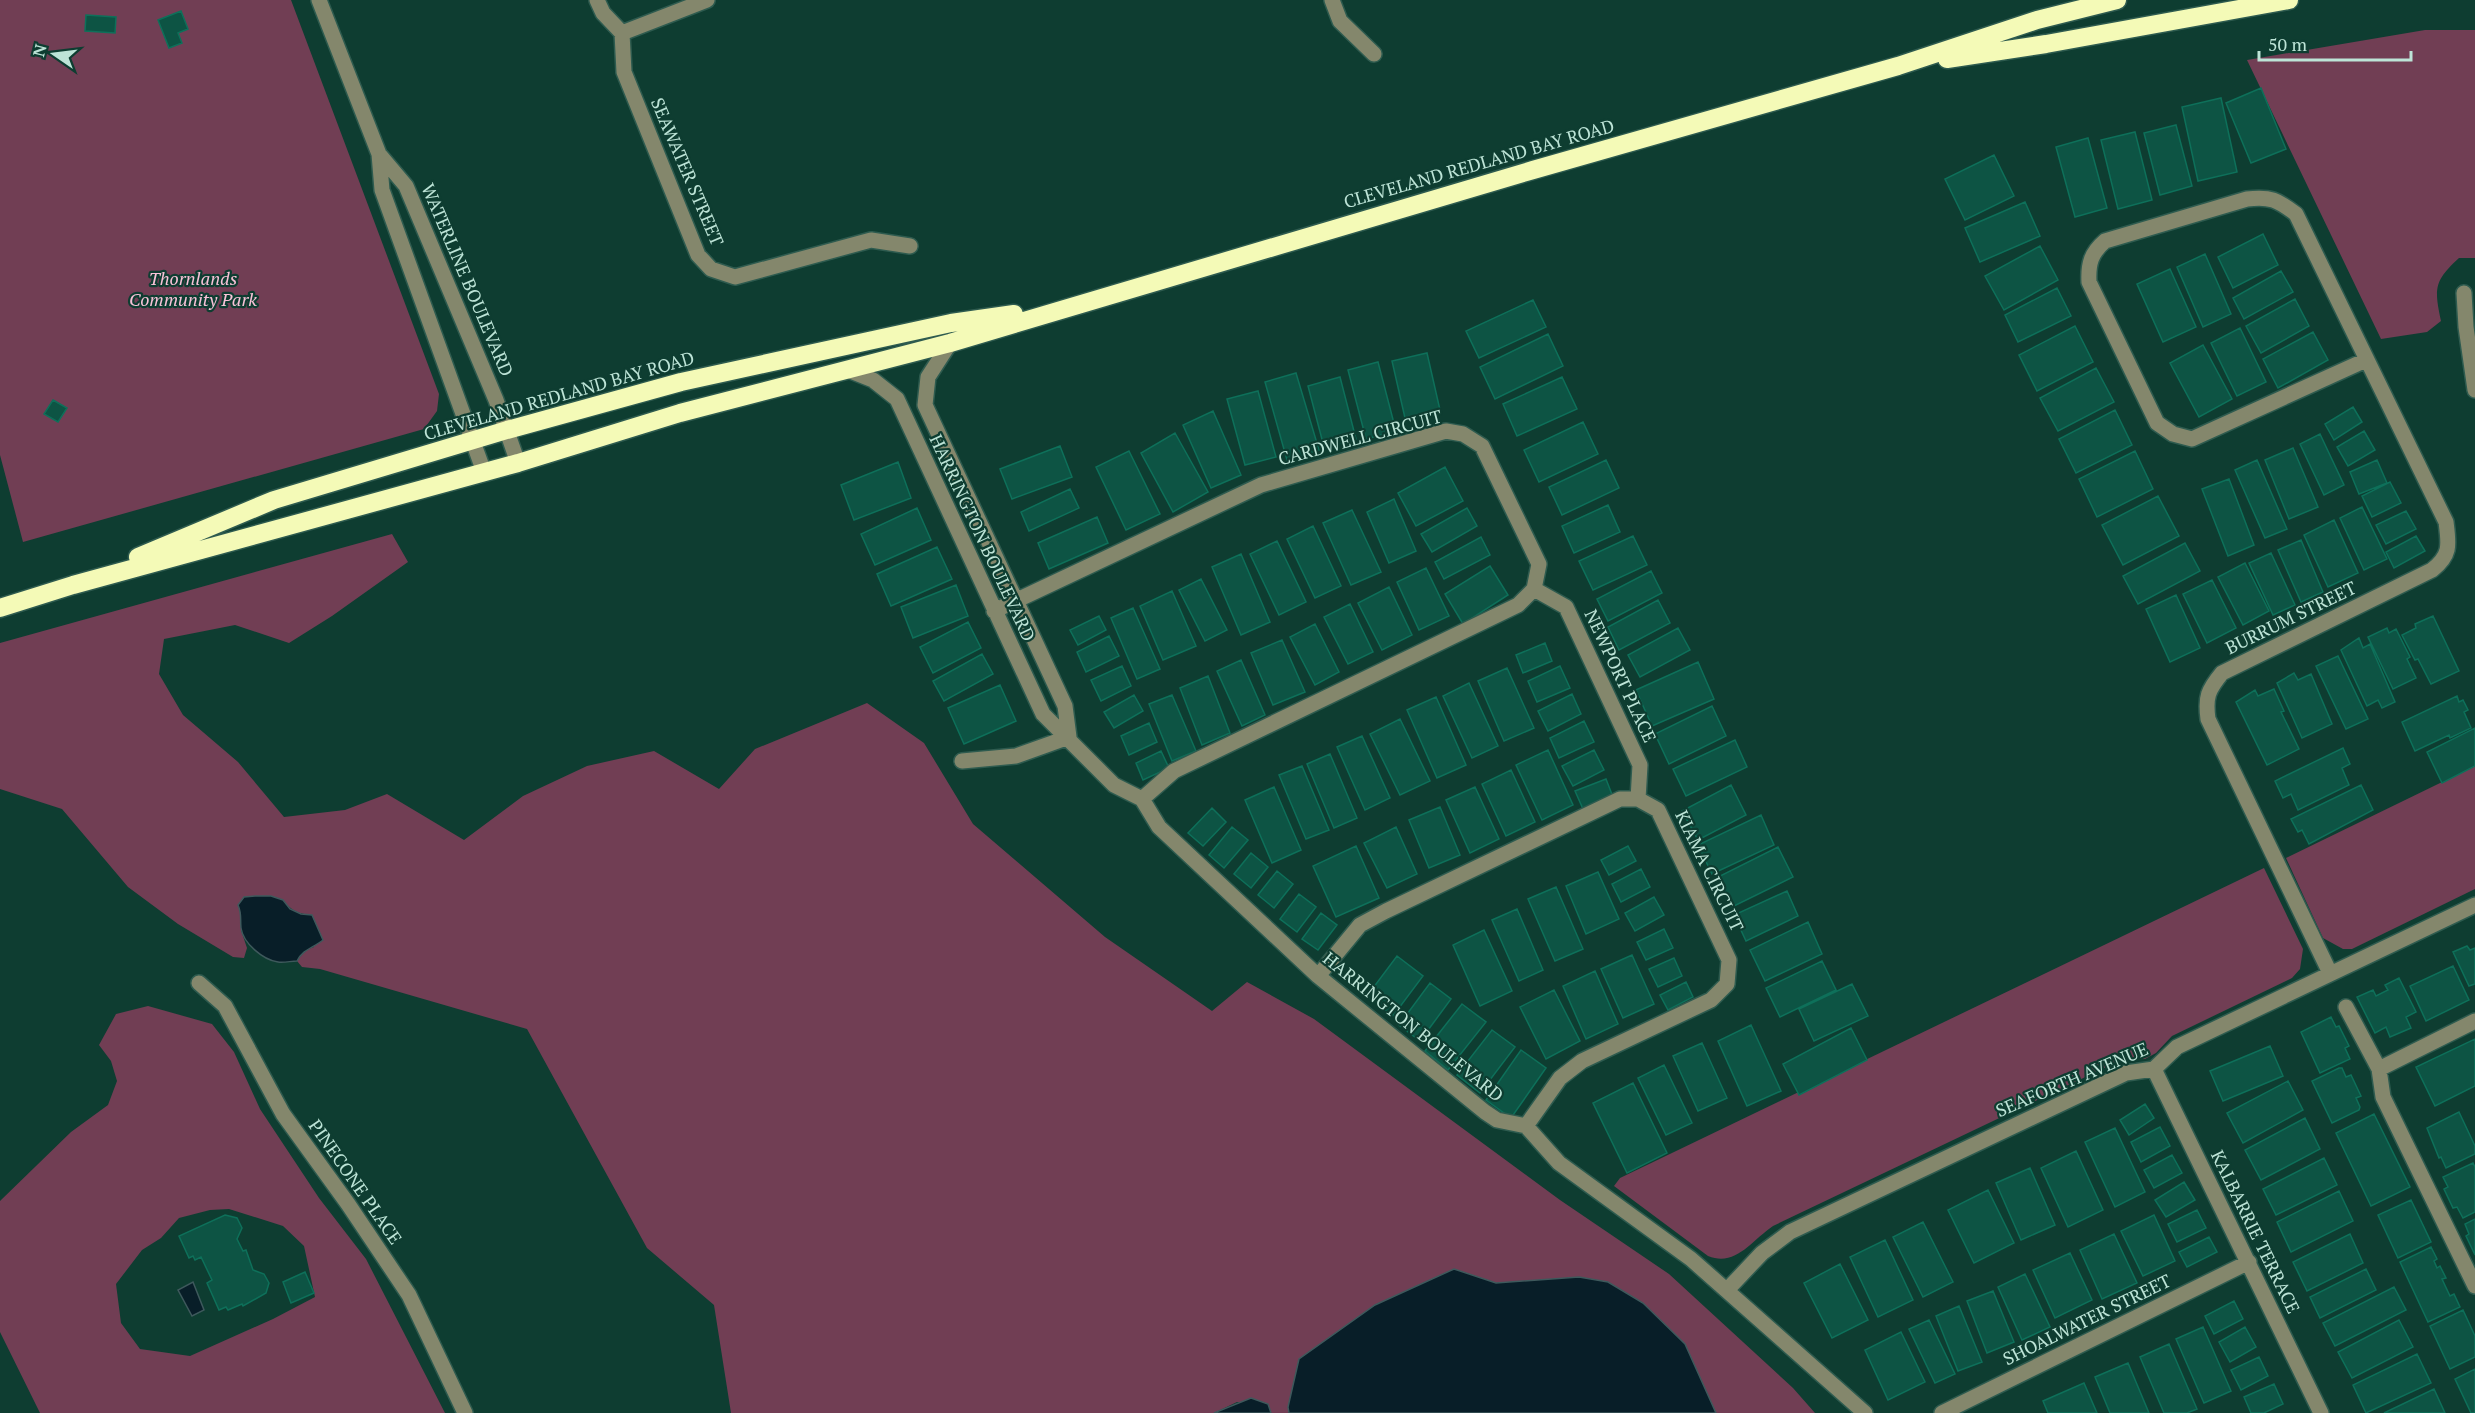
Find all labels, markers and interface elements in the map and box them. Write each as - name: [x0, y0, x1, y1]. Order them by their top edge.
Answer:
- north arrow: [24, 24, 84, 84]
- scale bar: [2259, 24, 2410, 62]
- text: 50 m: [2268, 32, 2308, 56]
- text: N: [27, 42, 52, 59]
- street label: SEAWATER STREET: [646, 94, 730, 249]
- street label: CLEVELAND REDLAND BAY ROAD: [1341, 113, 1617, 213]
- street label: WATERLINE BOULEVARD: [416, 180, 519, 380]
- park label: Thornlands Community Park: [129, 266, 257, 311]
- street label: CLEVELAND REDLAND BAY ROAD: [421, 345, 697, 445]
- street label: CARDWELL CIRCUIT: [1275, 404, 1444, 470]
- street label: HARRINGTON BOULEVARD: [924, 430, 1041, 645]
- street label: BURRUM STREET: [2221, 575, 2360, 659]
- street label: NEWPORT PLACE: [1580, 605, 1662, 746]
- street label: KIAMA CIRCUIT: [1670, 806, 1750, 935]
- street label: HARRINGTON BOULEVARD: [1318, 946, 1509, 1107]
- street label: SEAFORTH AVENUE: [1992, 1036, 2151, 1122]
- street label: PINECONE PLACE: [304, 1114, 408, 1249]
- street label: KALBARRIE TERRACE: [2206, 1146, 2306, 1317]
- street label: SHOALWATER STREET: [1999, 1268, 2174, 1370]

